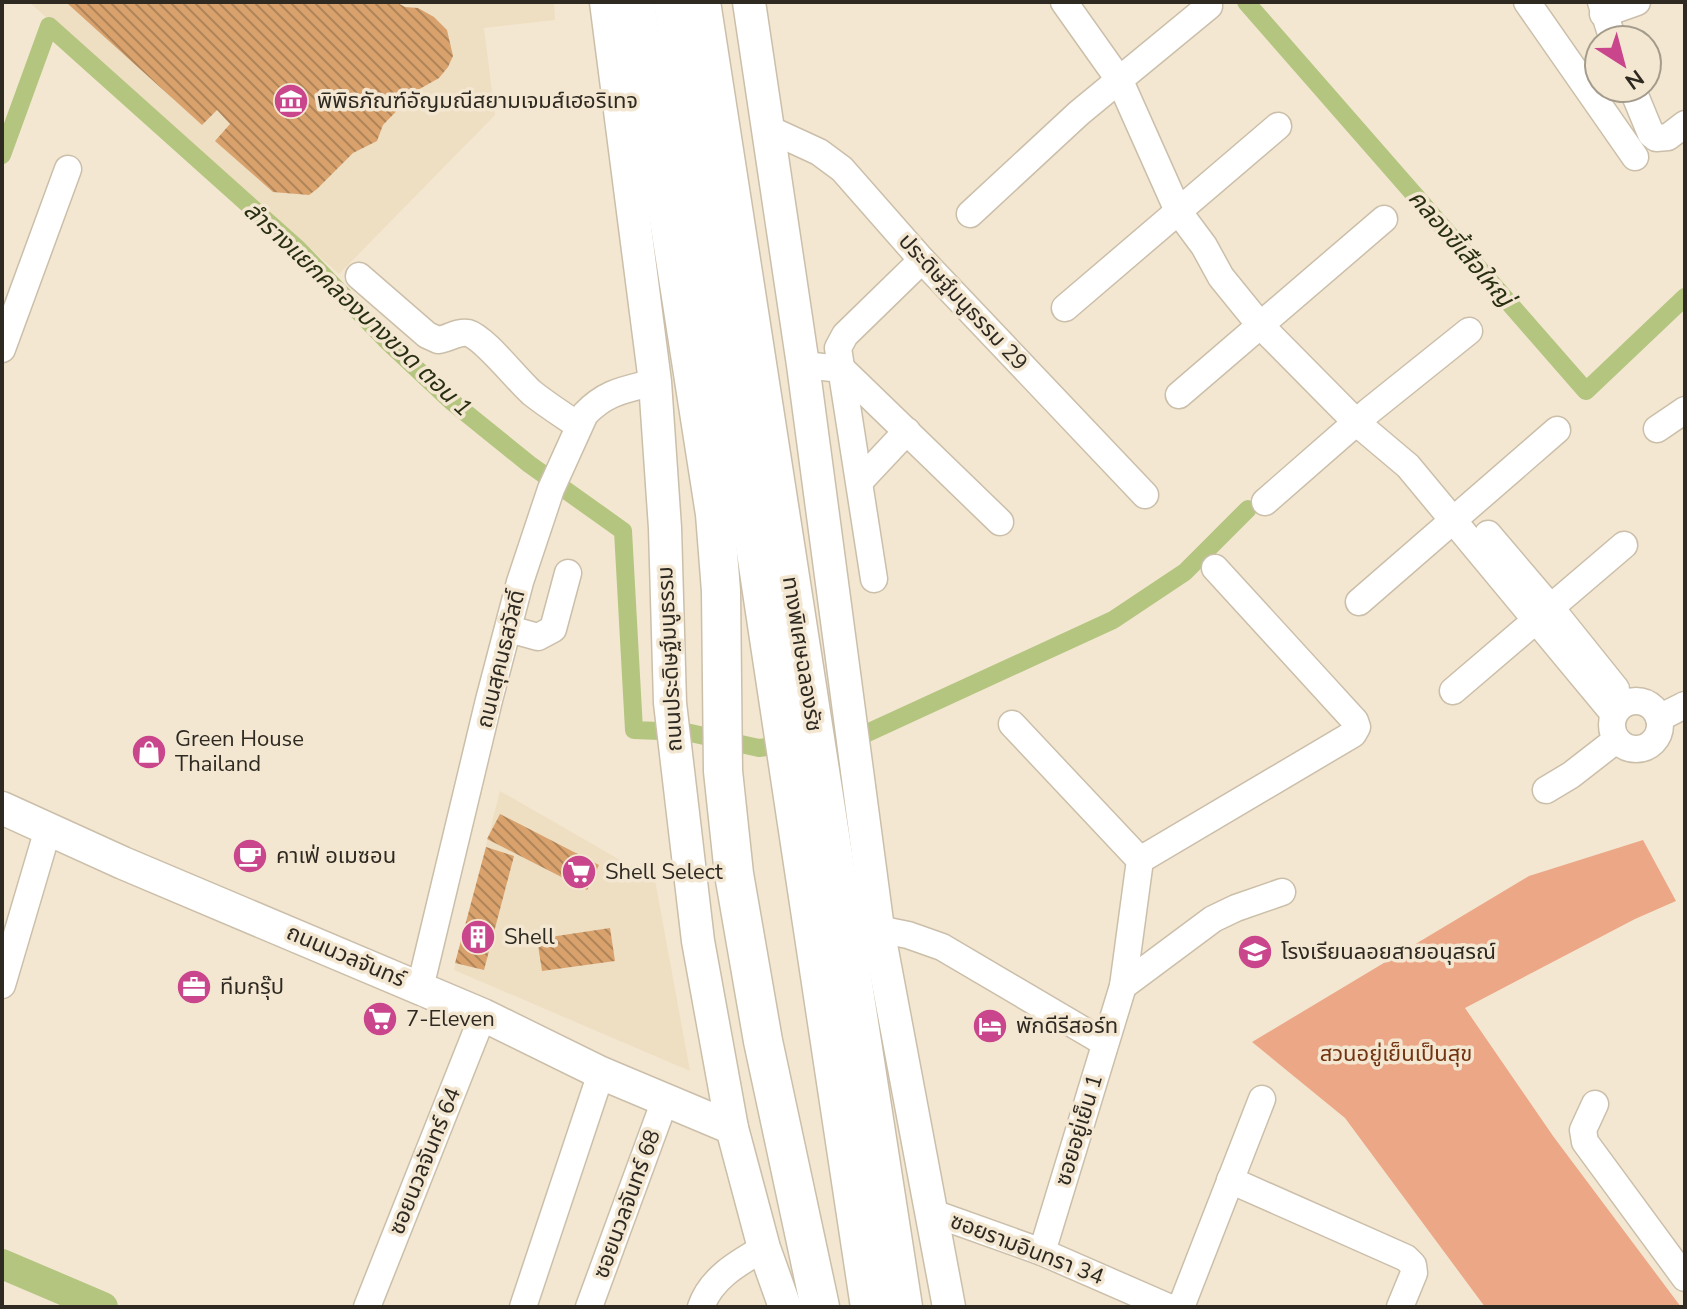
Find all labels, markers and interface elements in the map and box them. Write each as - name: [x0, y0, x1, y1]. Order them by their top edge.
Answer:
- north arrow: [1583, 24, 1663, 104]
- text: N: [1619, 62, 1650, 96]
- museum icon: พิพิธภัณฑ์อัญมณีสยามเจมส์เฮอริเทจ: [272, 82, 310, 120]
- place label: พิพิธภัณฑ์อัญมณีสยามเจมส์เฮอริเทจ: [317, 86, 638, 116]
- water label: คลองขี้เสือใหญ่: [1401, 182, 1523, 316]
- water label: ลำรางแยกคลองบางขวด ตอน 1: [237, 194, 479, 424]
- street label: ประดิษฐ์มนูธรรม 29: [892, 227, 1034, 377]
- street label: ถนนประดิษฐ์มนูธรรม: [650, 566, 690, 752]
- street label: ทางพิเศษฉลองรัช: [775, 574, 829, 734]
- street label: ถนนสุคนธสวัสดิ์: [469, 587, 533, 731]
- place label: Green House Thailand: [175, 724, 304, 779]
- shop icon: Green House Thailand: [130, 733, 168, 771]
- cafe icon: คาเฟ่ อเมซอน: [231, 837, 269, 875]
- place label: คาเฟ่ อเมซอน: [276, 841, 396, 871]
- supermarket icon: Shell Select: [560, 853, 598, 891]
- place label: Shell Select: [605, 857, 723, 887]
- street label: ถนนนวลจันทร์: [282, 917, 411, 995]
- building icon: Shell: [459, 918, 497, 956]
- place label: Shell: [504, 922, 555, 952]
- school or university icon: โรงเรียนลอยสายอนุสรณ์: [1236, 933, 1274, 971]
- place label: โรงเรียนลอยสายอนุสรณ์: [1281, 937, 1496, 967]
- office icon: ทีมกรุ๊ป: [175, 968, 213, 1006]
- place label: ทีมกรุ๊ป: [220, 972, 284, 1002]
- supermarket icon: 7-Eleven: [361, 1000, 399, 1038]
- place label: 7-Eleven: [406, 1004, 495, 1034]
- hotel icon: พักดีรีสอร์ท: [971, 1007, 1009, 1045]
- place label: พักดีรีสอร์ท: [1016, 1011, 1118, 1041]
- park label: สวนอยู่เย็นเป็นสุข: [1320, 1039, 1472, 1069]
- street label: ซอยอยู่เย็น 1: [1048, 1071, 1110, 1189]
- street label: ซอยนวลจันทร์ 64: [382, 1083, 468, 1239]
- street label: ซอยนวลจันทร์ 68: [586, 1125, 668, 1283]
- street label: ซอยรามอินทรา 34: [946, 1206, 1108, 1292]

